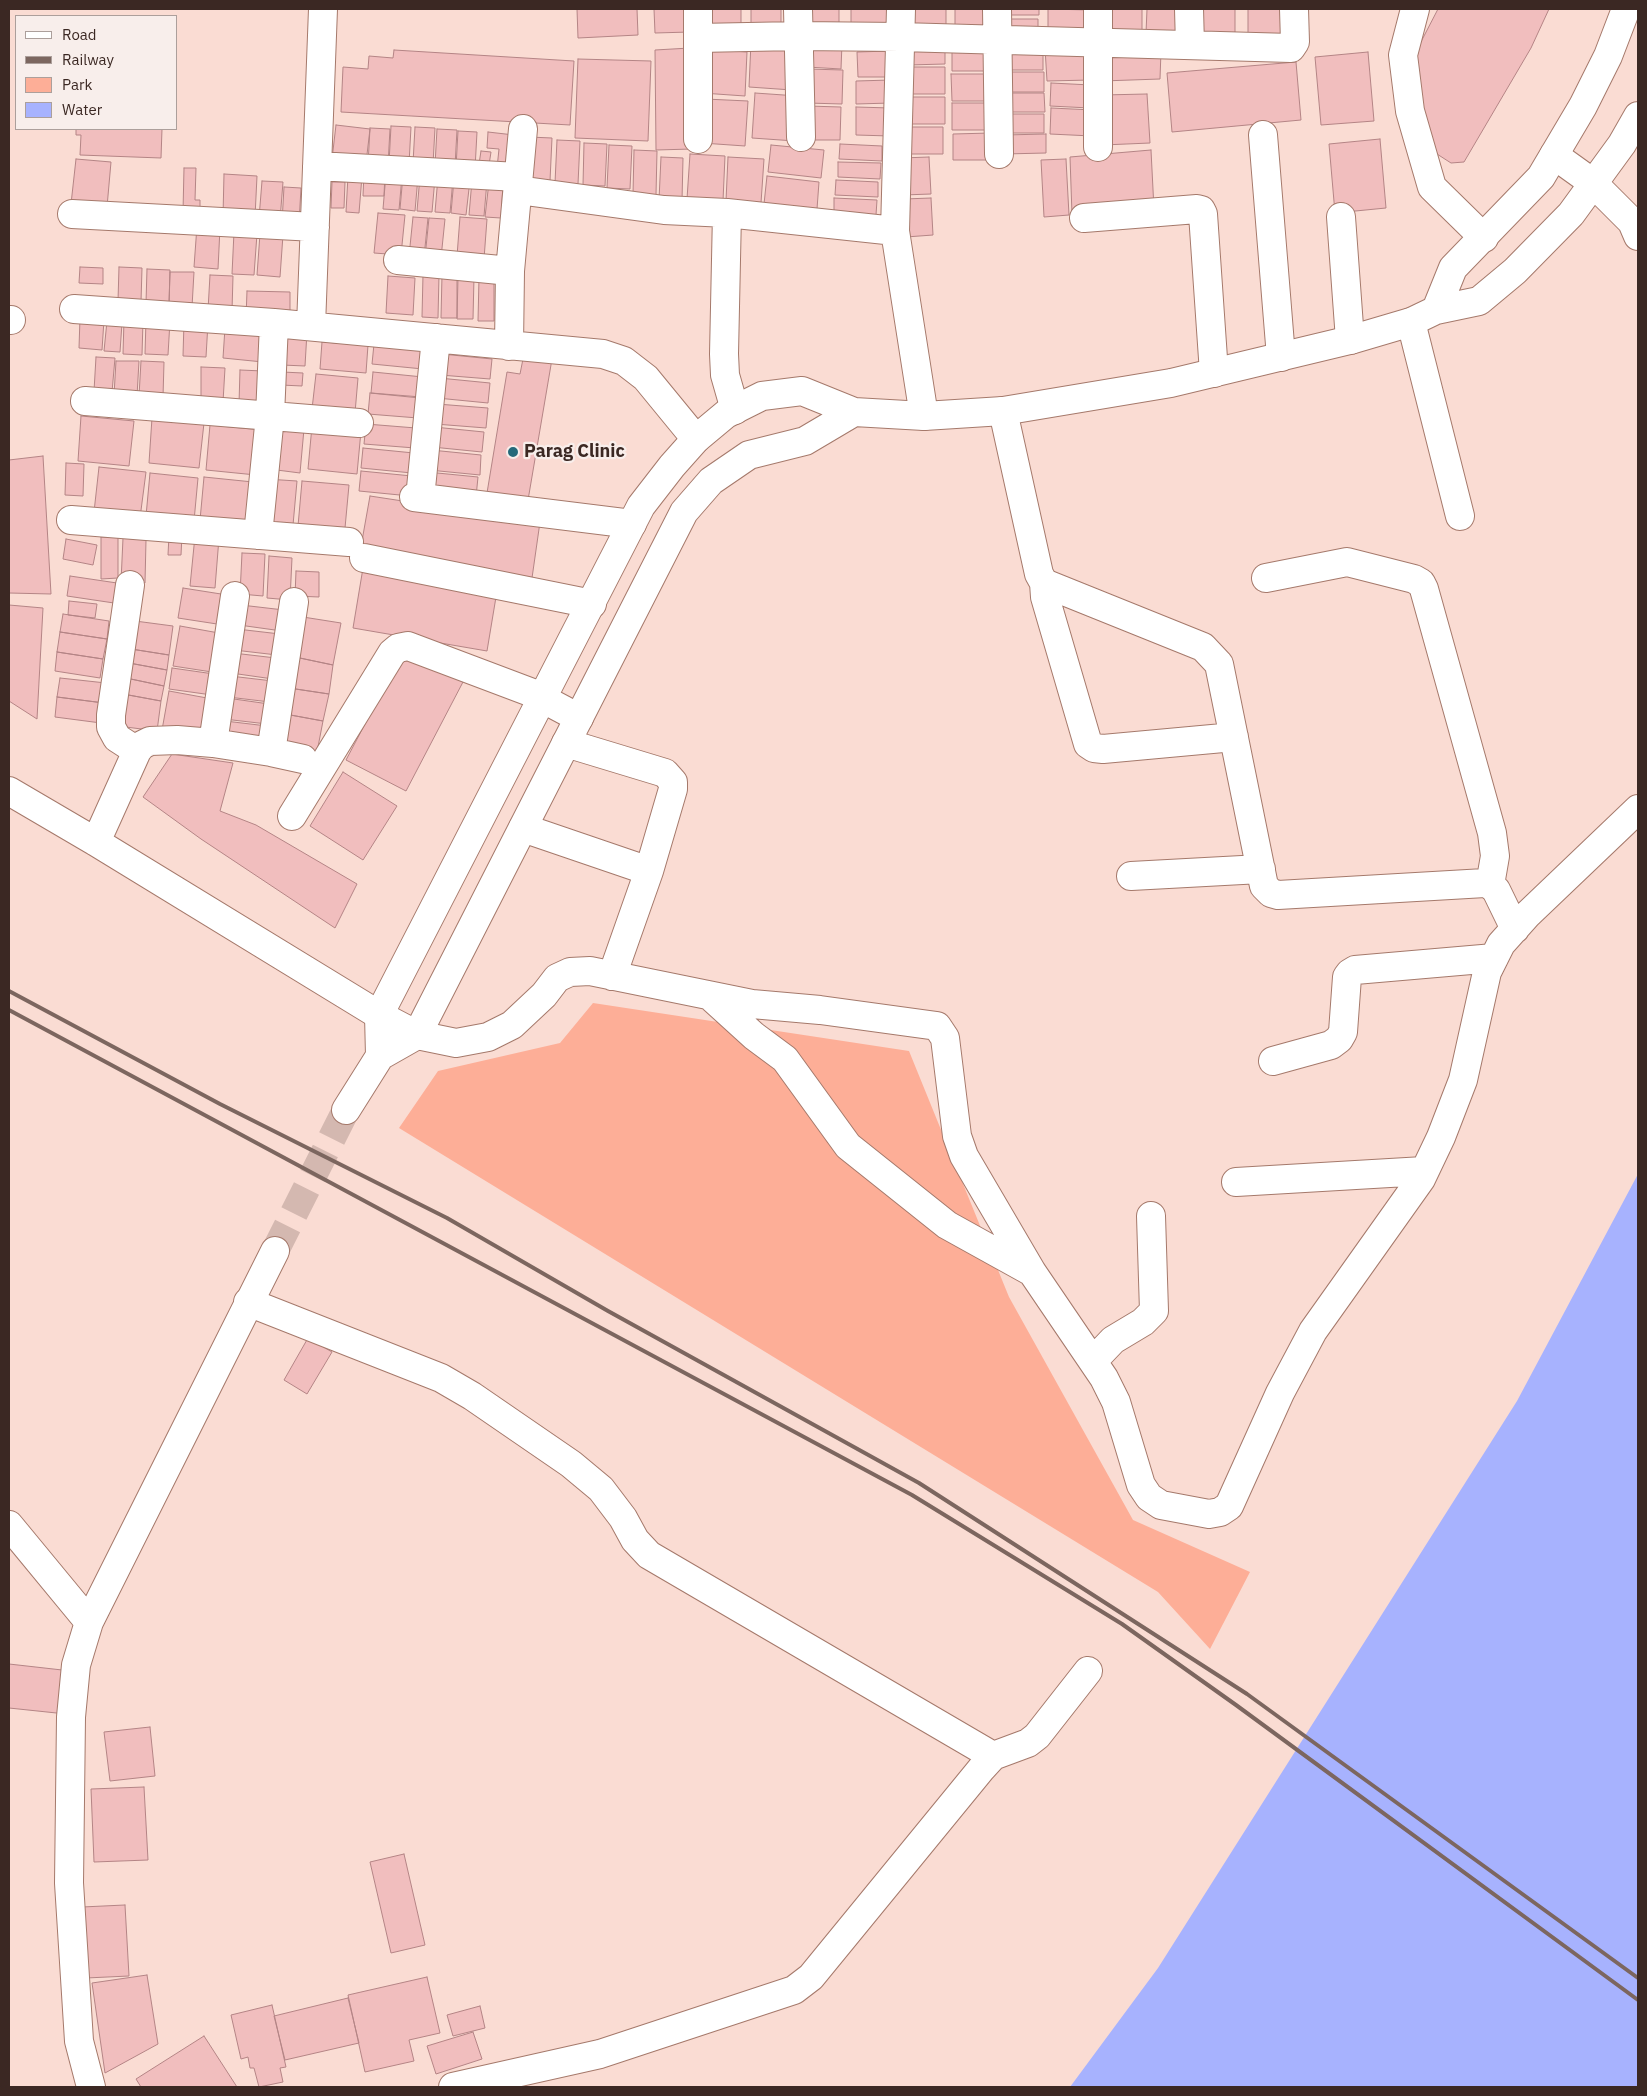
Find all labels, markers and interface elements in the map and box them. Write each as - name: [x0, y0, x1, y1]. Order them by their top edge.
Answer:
- legend: [15, 15, 178, 130]
- text: Road: [62, 25, 97, 44]
- text: Railway: [62, 50, 114, 69]
- text: Park: [62, 75, 92, 94]
- text: Water: [62, 100, 102, 119]
- place label: Parag Clinic: [524, 441, 625, 463]
- marker: Parag Clinic: [506, 445, 520, 459]

